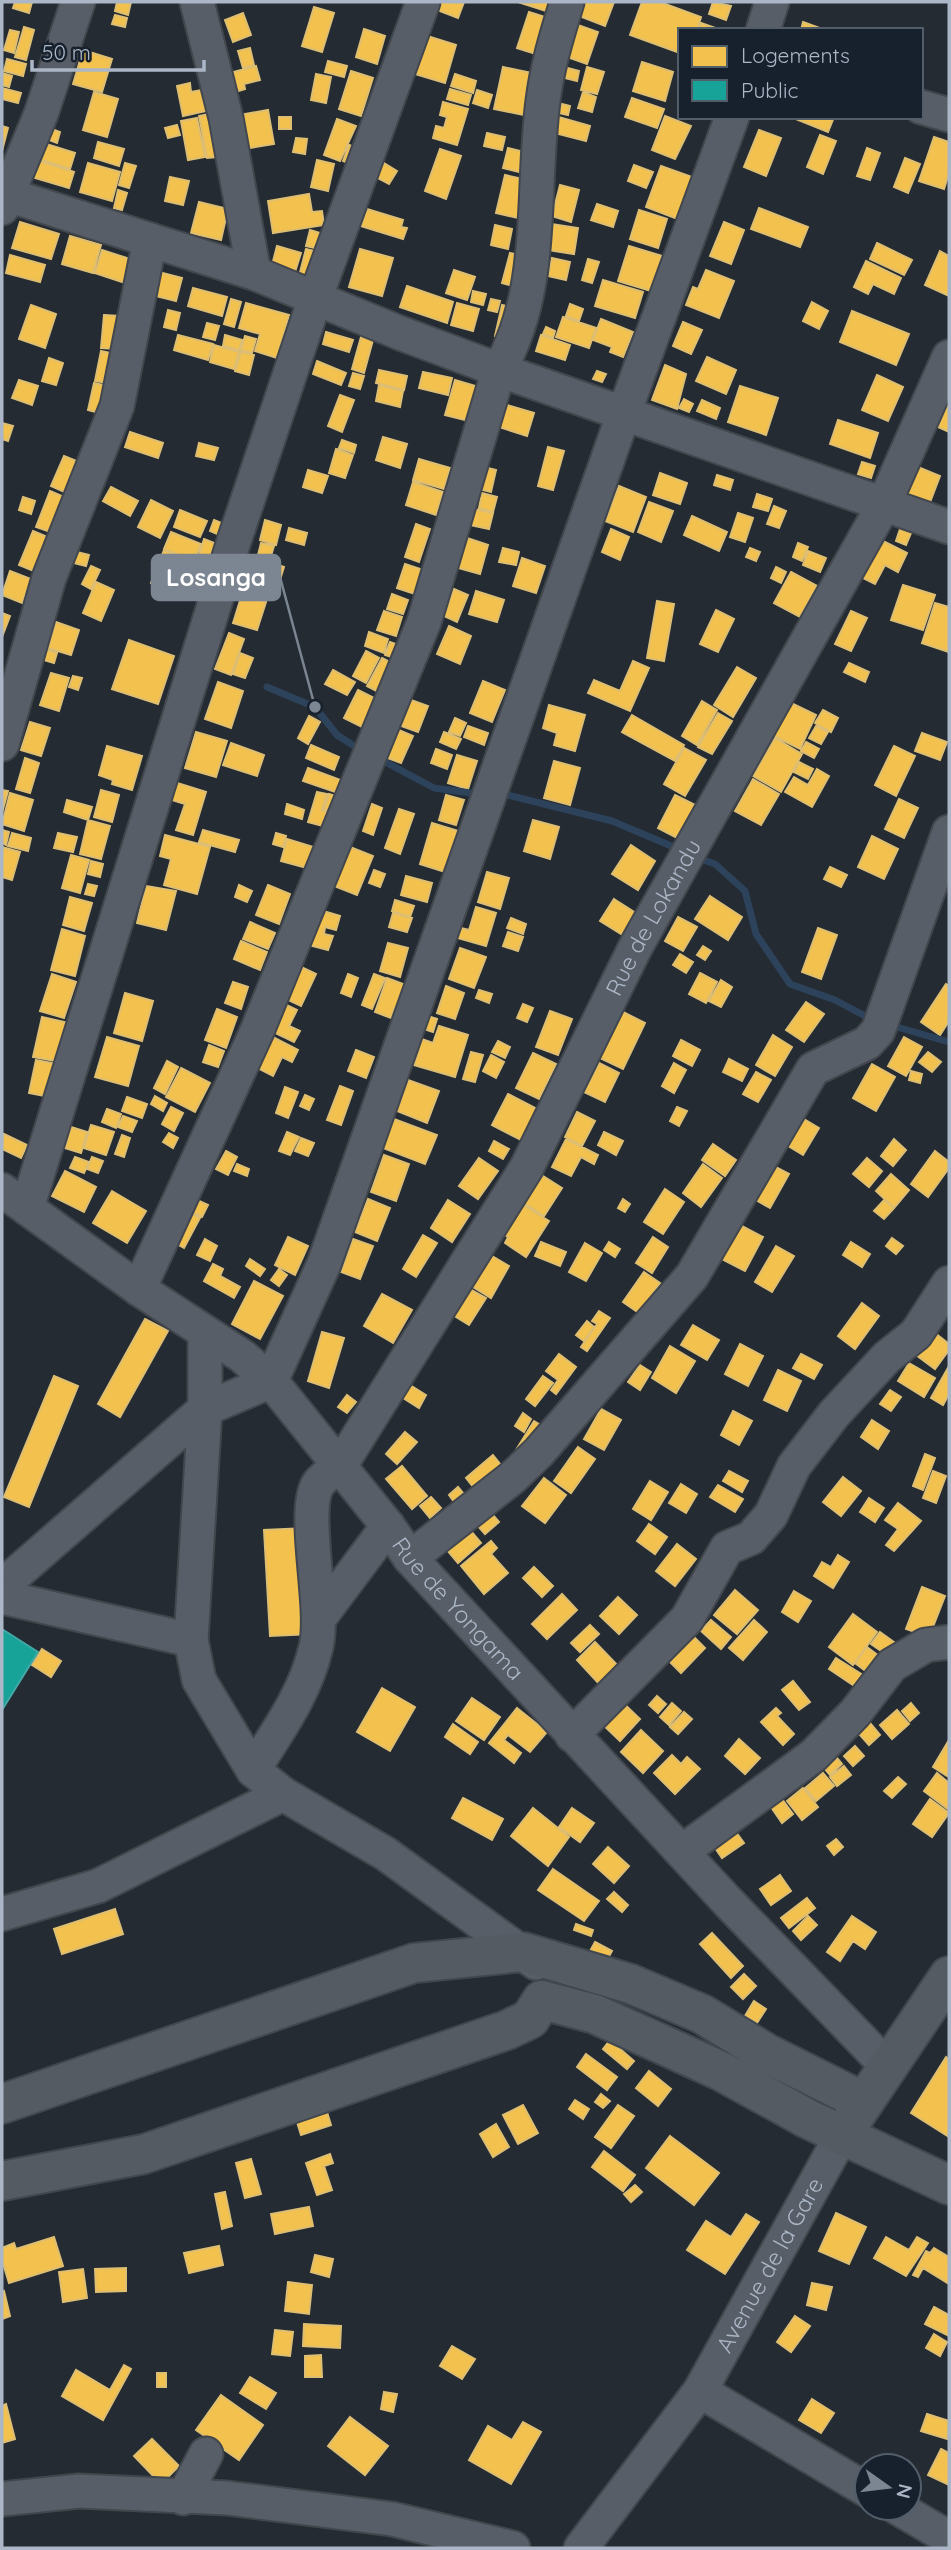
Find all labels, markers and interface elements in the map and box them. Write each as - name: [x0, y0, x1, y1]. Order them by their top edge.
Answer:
- scale bar: [32, 28, 203, 72]
- legend: [678, 28, 923, 119]
- text: 50 m: [42, 39, 91, 65]
- text: Logements: [741, 42, 850, 68]
- text: Public: [741, 77, 798, 103]
- callout: Losanga: [152, 555, 280, 600]
- text: Losanga: [166, 562, 266, 592]
- street label: Rue de Lokandu: [599, 834, 707, 1000]
- street label: Rue de Yongama: [386, 1531, 530, 1686]
- street label: Avenue de la Gare: [709, 2172, 829, 2357]
- north arrow: [853, 2452, 923, 2522]
- text: N: [891, 2481, 918, 2501]

